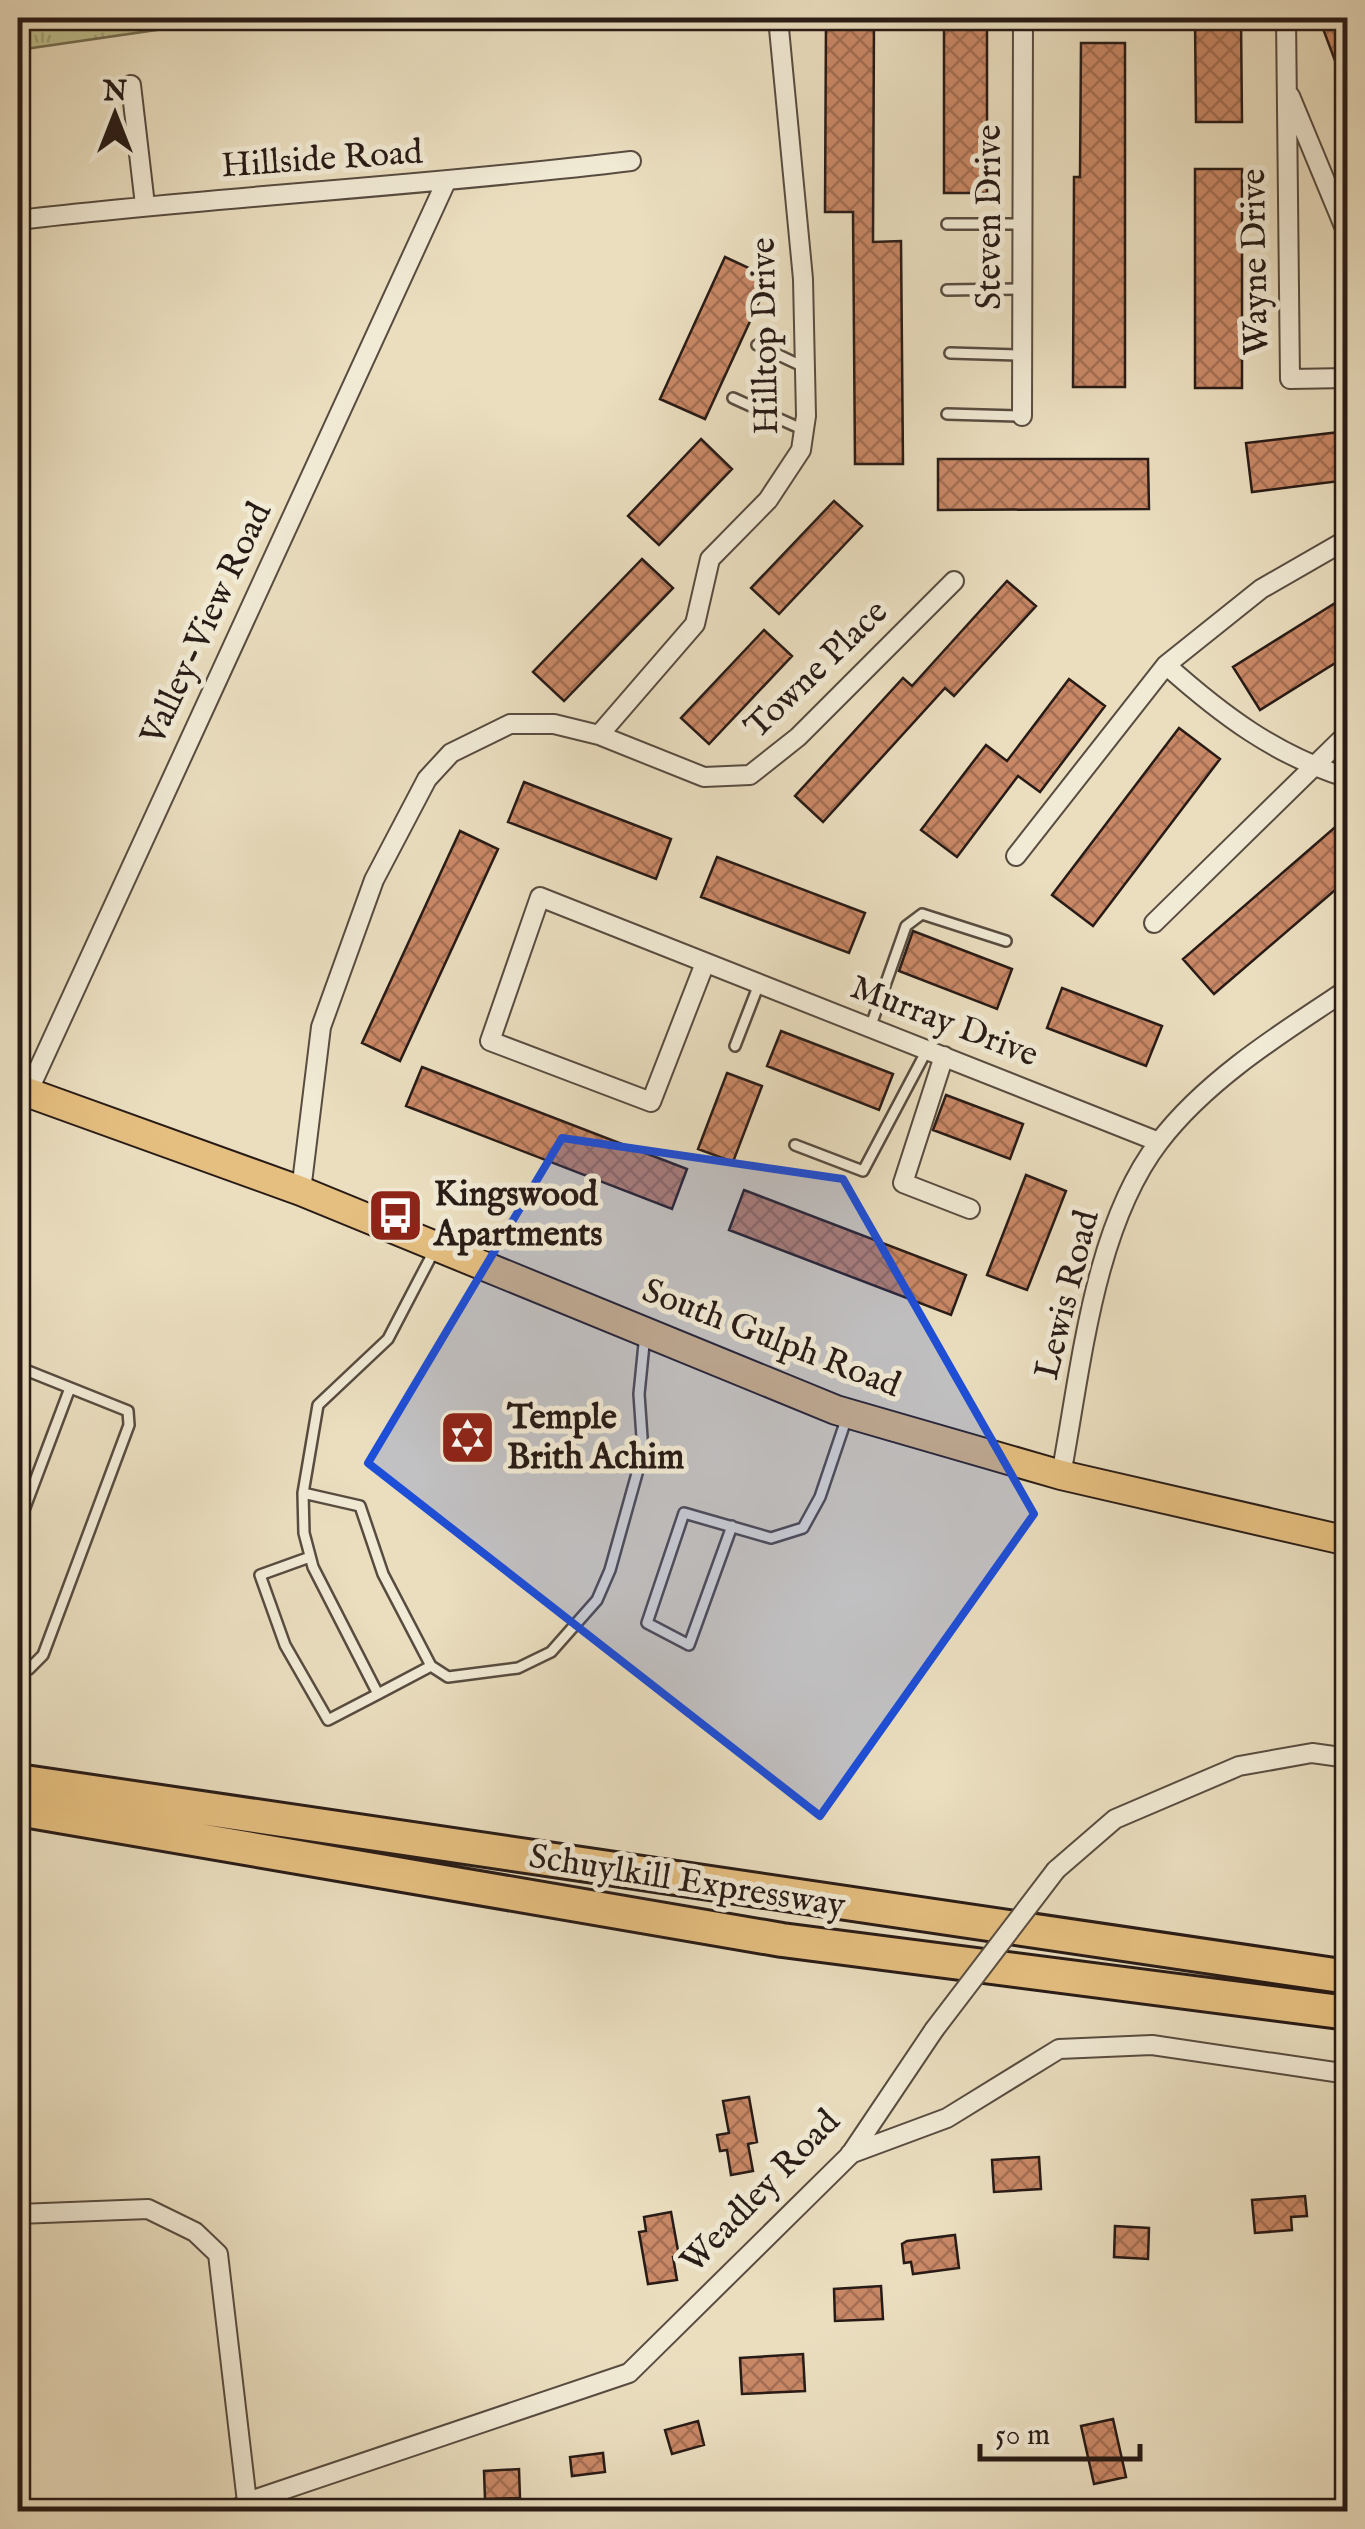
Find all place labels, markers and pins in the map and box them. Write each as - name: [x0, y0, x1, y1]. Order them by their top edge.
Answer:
- place label: Kingswood Apartments: [432, 1173, 602, 1258]
- bus stop icon: Kingswood Apartments: [365, 1185, 425, 1245]
- place label: Temple Brith Achim: [506, 1396, 684, 1481]
- synagogue icon: Temple Brith Achim: [438, 1408, 498, 1468]

